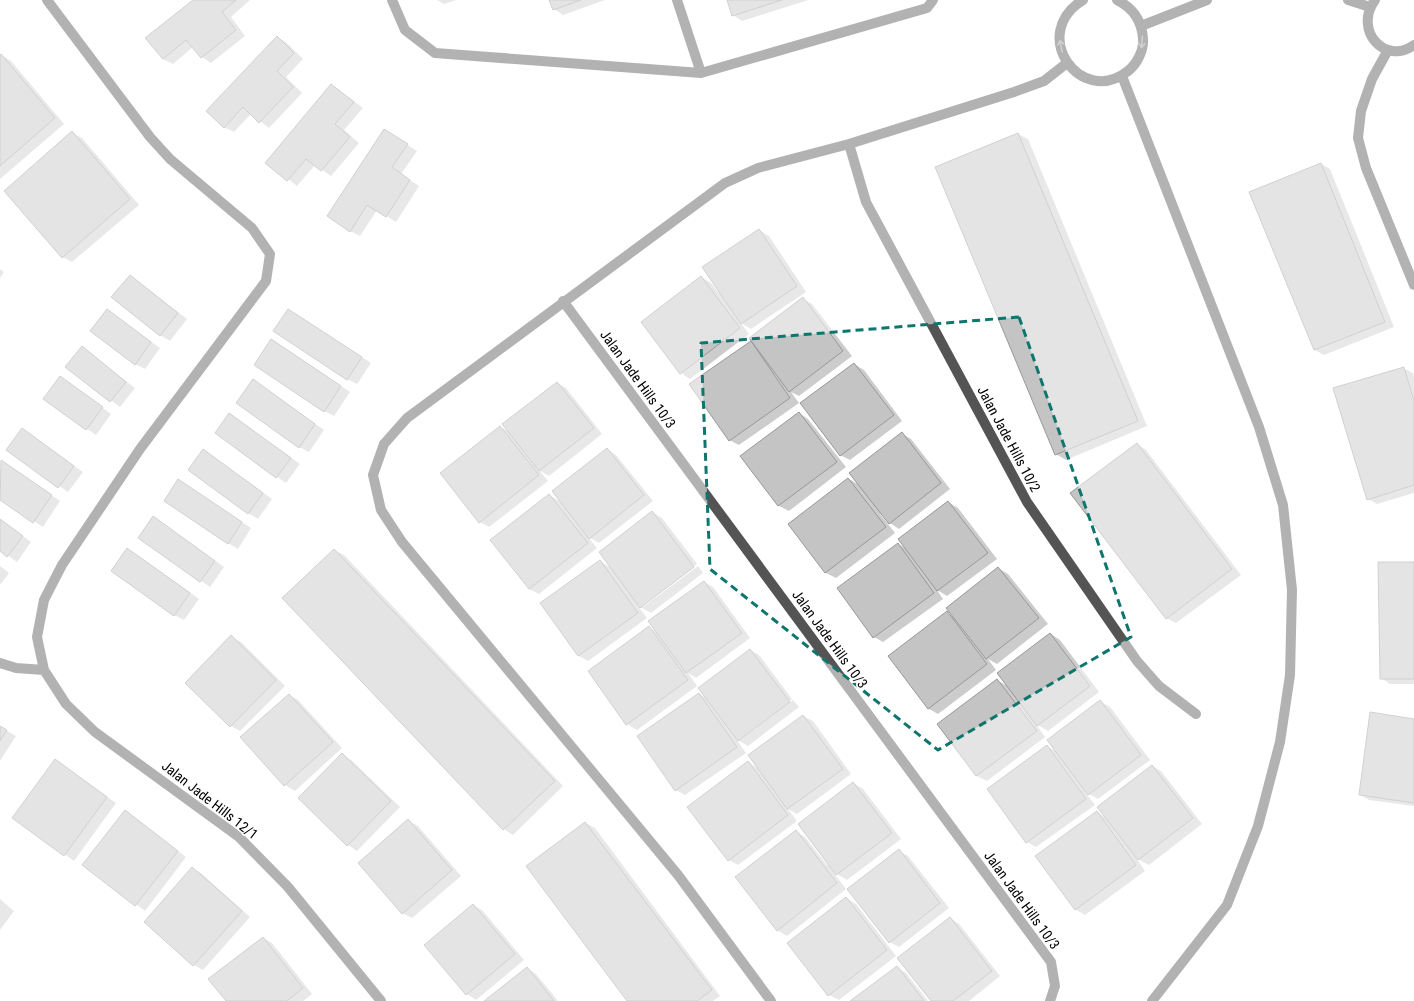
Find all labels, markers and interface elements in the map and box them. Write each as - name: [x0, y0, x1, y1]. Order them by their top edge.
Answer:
- one-way arrow: [1138, 36, 1146, 49]
- one-way arrow: [1056, 40, 1064, 53]
- street label: Jalan Jade Hills 10/3: [597, 327, 679, 431]
- street label: Jalan Jade Hills 10/2: [974, 383, 1044, 495]
- street label: Jalan Jade Hills 10/3: [789, 587, 871, 691]
- street label: Jalan Jade Hills 12/1: [159, 758, 261, 842]
- street label: Jalan Jade Hills 10/3: [981, 848, 1063, 952]

